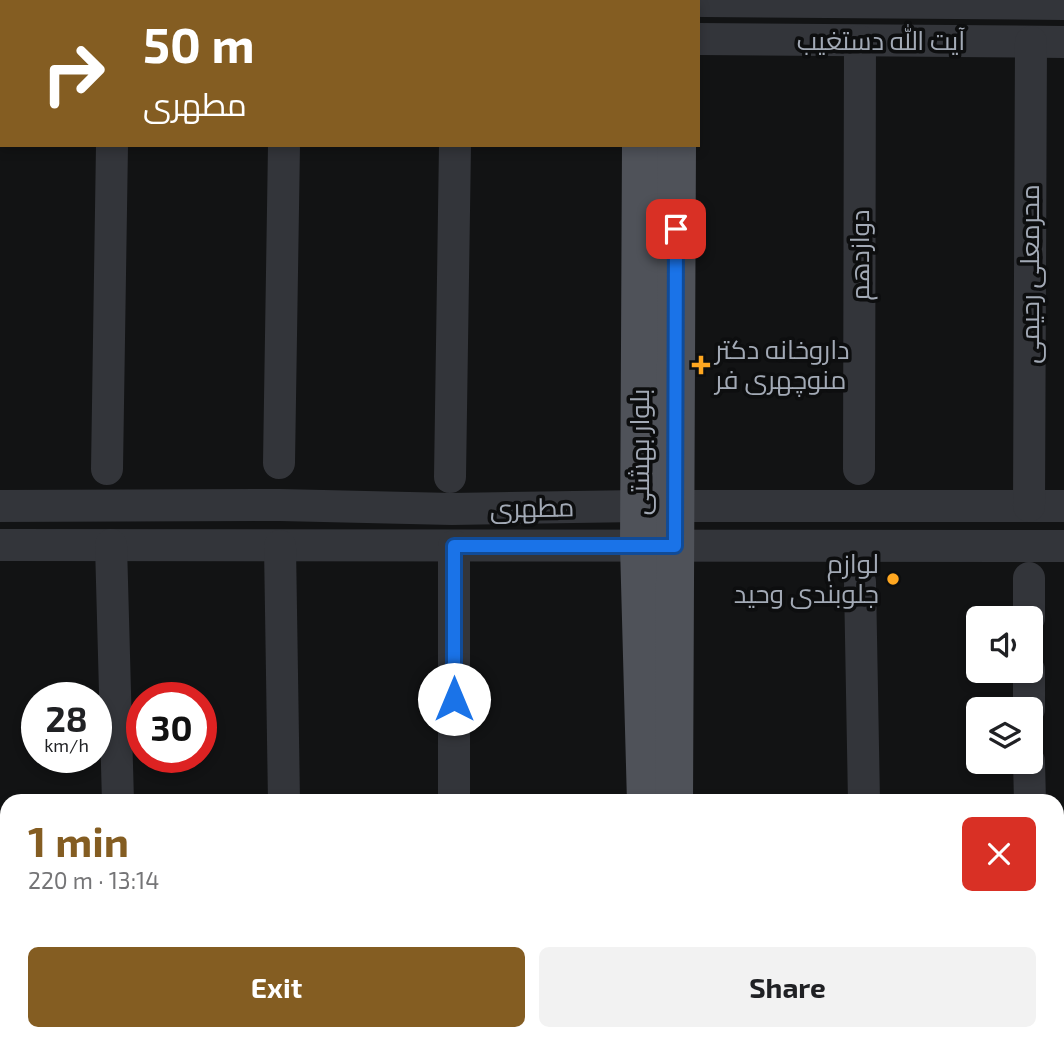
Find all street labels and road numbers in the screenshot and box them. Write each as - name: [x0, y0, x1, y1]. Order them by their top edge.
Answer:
- street label: آیت الله دستغیب: [797, 24, 965, 55]
- street label: محرمعلی رحیمی: [1013, 184, 1046, 364]
- street label: دوازدهم: [843, 210, 878, 300]
- street label: بلوار بهشتی: [623, 389, 656, 515]
- street label: مطهری: [489, 490, 574, 525]

